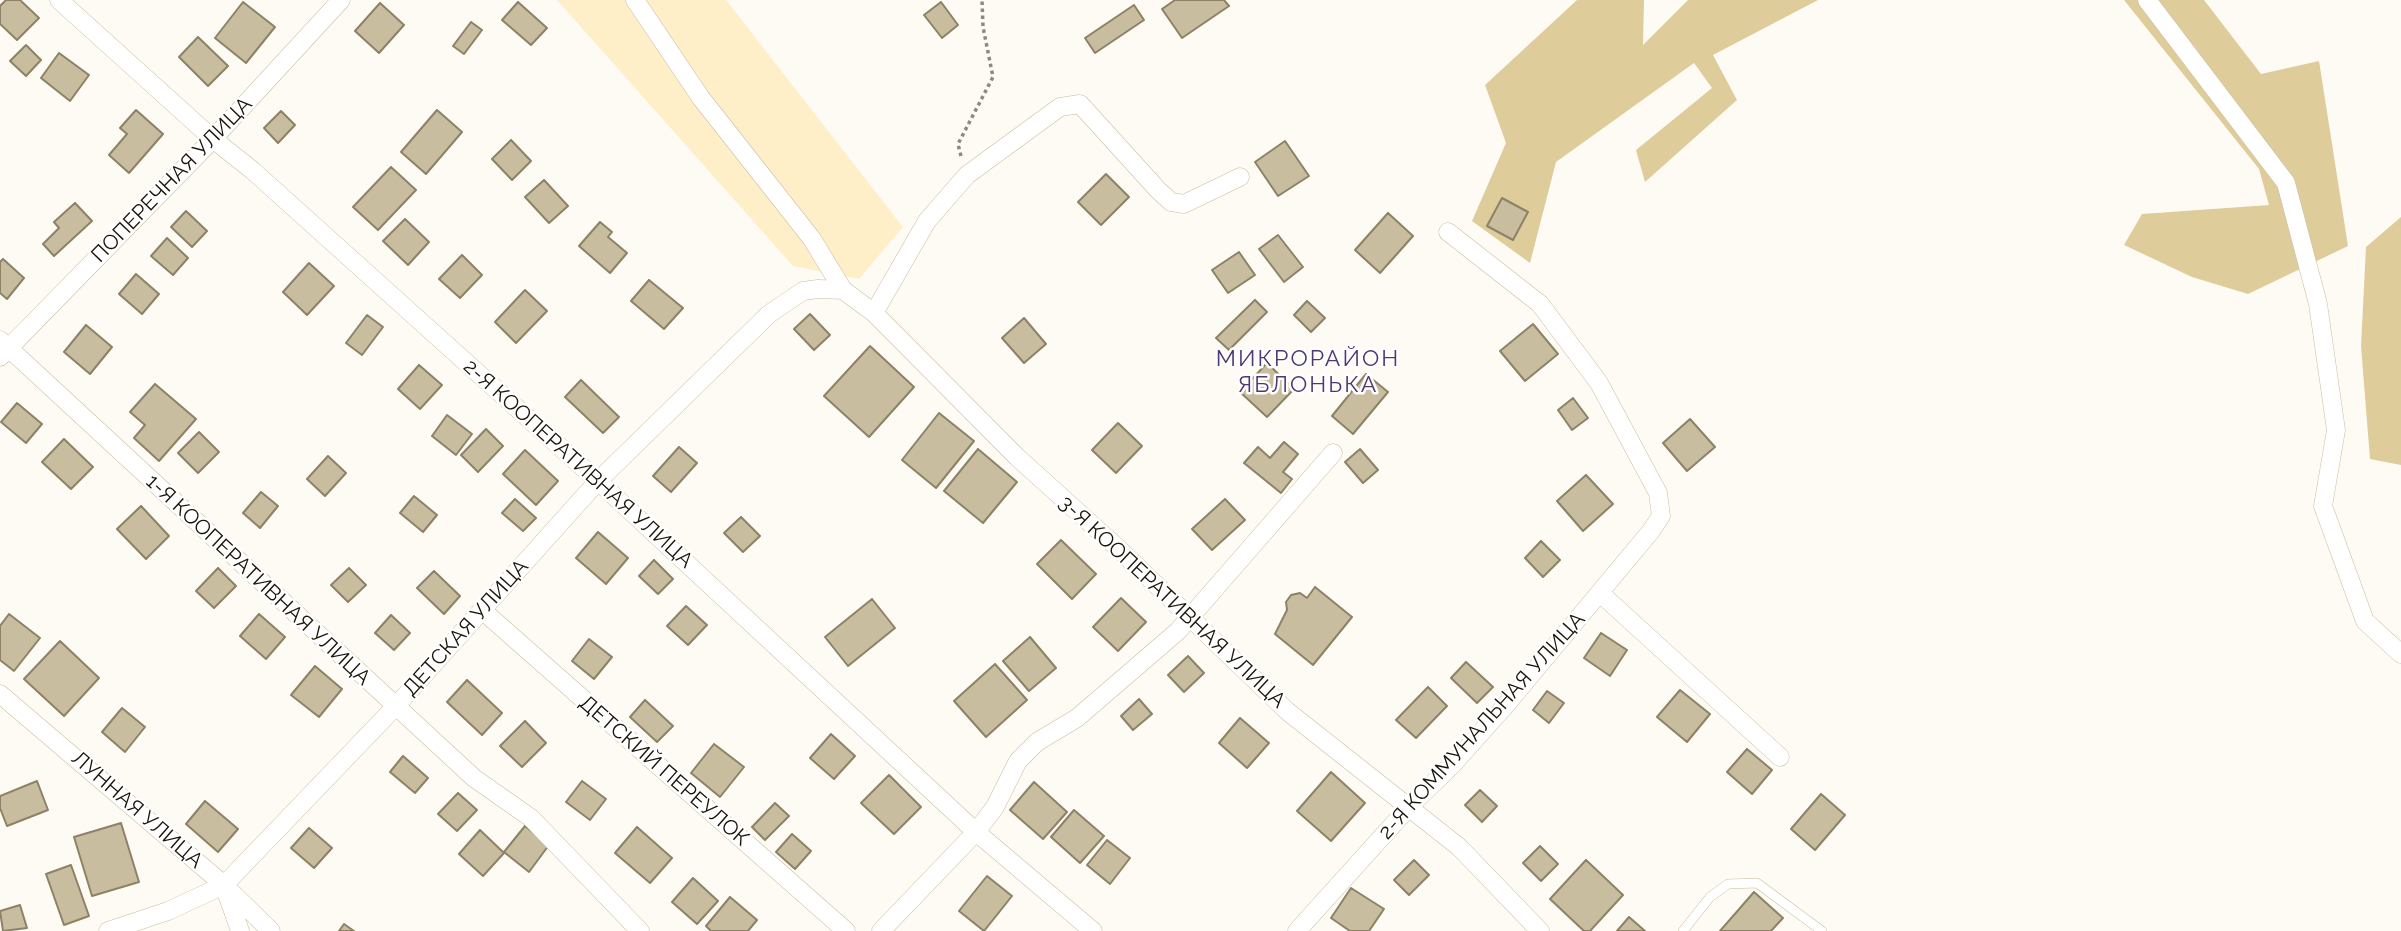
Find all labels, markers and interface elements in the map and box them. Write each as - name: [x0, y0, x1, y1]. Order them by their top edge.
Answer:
- street label: ПОПЕРЕЧНАЯ УЛИЦА: [86, 92, 258, 268]
- district label: МИКРОРАЙОН ЯБЛОНЬКА: [1217, 345, 1399, 399]
- street label: 2-Я КООПЕРАТИВНАЯ УЛИЦА: [458, 354, 698, 574]
- street label: 1-Я КООПЕРАТИВНАЯ УЛИЦА: [140, 469, 376, 691]
- street label: 3-Я КООПЕРАТИВНАЯ УЛИЦА: [1054, 490, 1290, 714]
- street label: ДЕТСКАЯ УЛИЦА: [398, 554, 534, 702]
- street label: 2-Я КОММУНАЛЬНАЯ УЛИЦА: [1373, 607, 1591, 845]
- street label: ДЕТСКИЙ ПЕРЕУЛОК: [574, 690, 754, 852]
- street label: ЛУННАЯ УЛИЦА: [66, 746, 208, 874]

